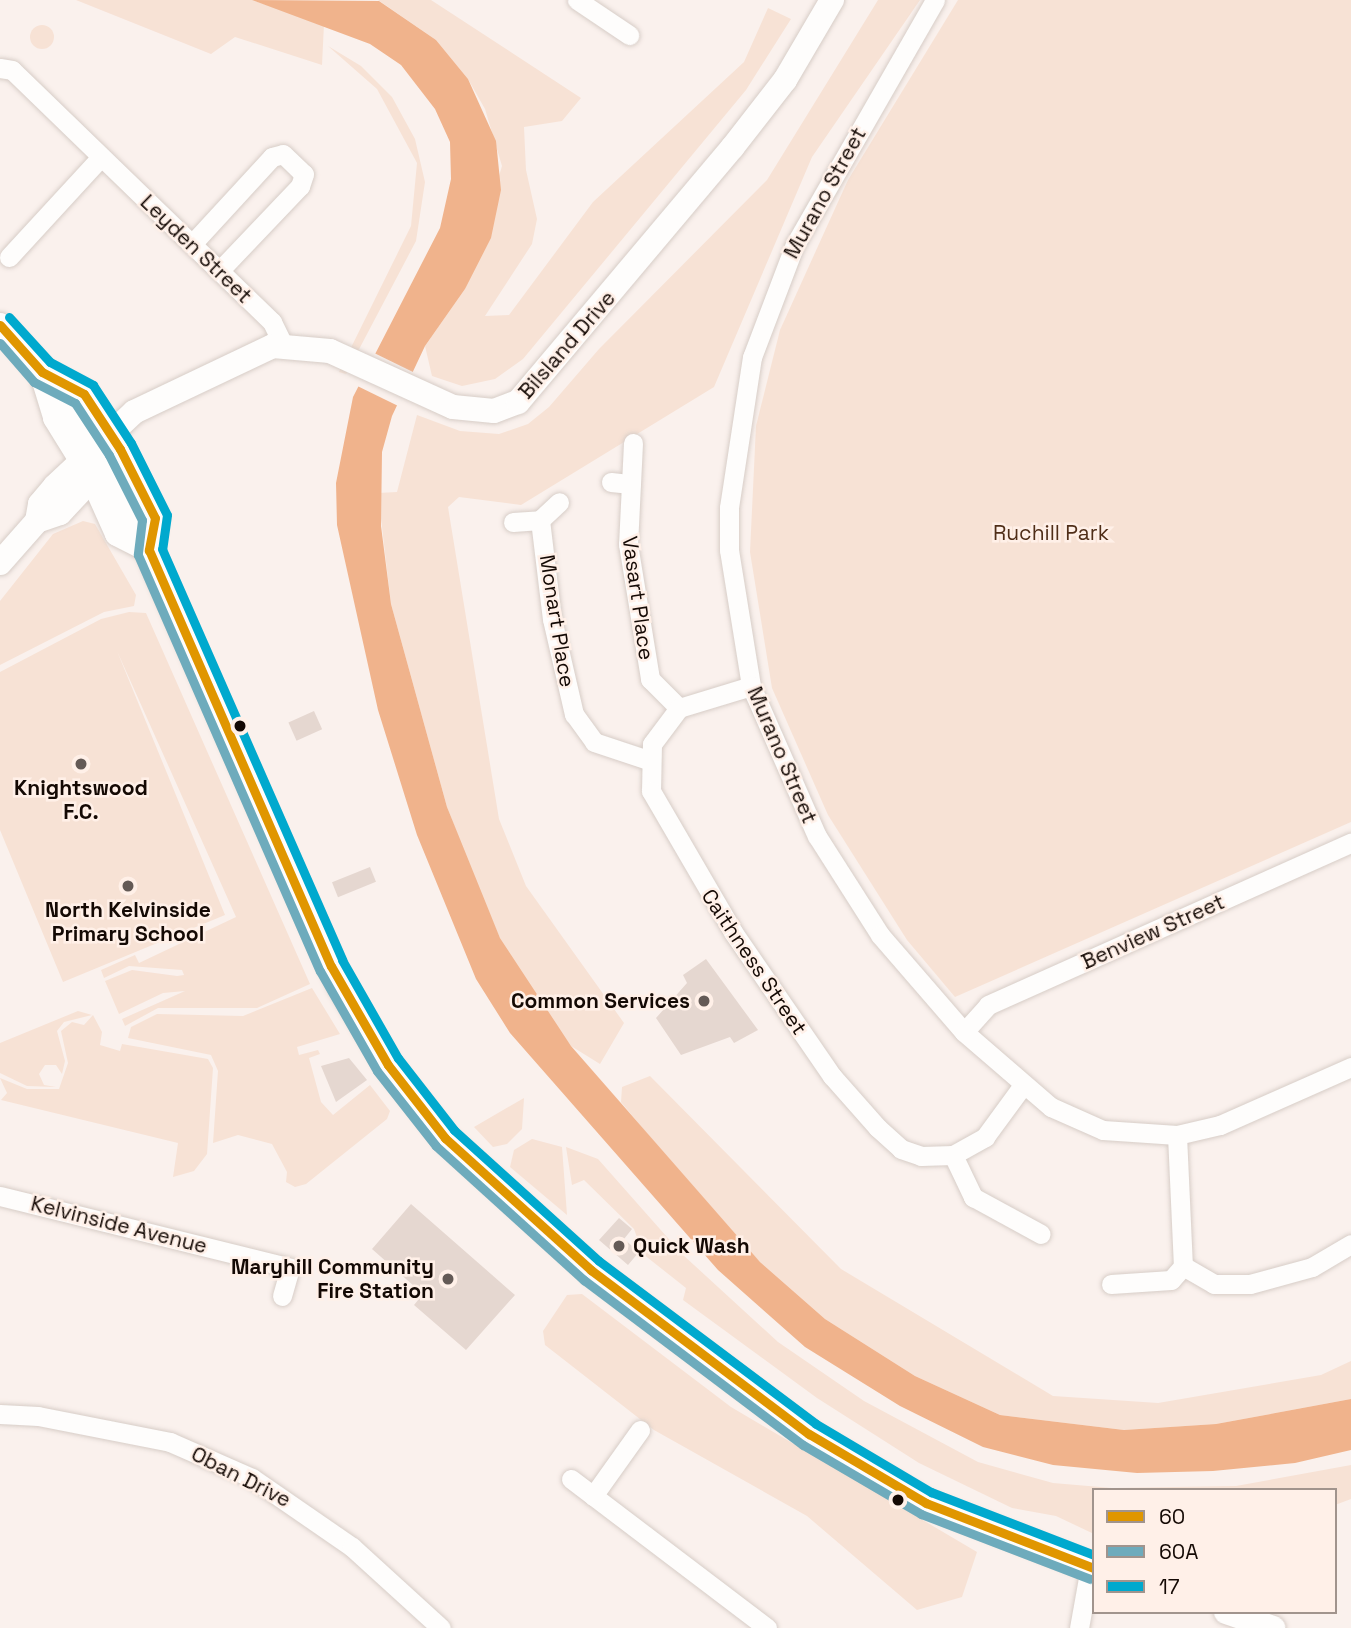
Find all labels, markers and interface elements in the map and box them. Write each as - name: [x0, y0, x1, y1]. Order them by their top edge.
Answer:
- street label: Murano Street: [779, 123, 871, 263]
- street label: Leyden Street: [135, 190, 257, 308]
- street label: Bilsland Drive: [513, 286, 621, 404]
- park label: Ruchill Park: [993, 520, 1109, 546]
- street label: Vasart Place: [617, 534, 659, 662]
- street label: Monart Place: [534, 553, 580, 689]
- street label: Murano Street: [742, 683, 822, 827]
- unlabelled marker: [233, 719, 247, 733]
- marker: Knightswood F.C.: [73, 756, 89, 772]
- place label: Knightswood F.C.: [14, 775, 148, 825]
- marker: North Kelvinside Primary School: [120, 878, 136, 894]
- street label: Caithness Street: [696, 884, 812, 1040]
- street label: Benview Street: [1078, 889, 1228, 975]
- place label: North Kelvinside Primary School: [45, 897, 211, 947]
- place label: Common Services: [511, 988, 690, 1014]
- marker: Common Services: [696, 993, 712, 1009]
- street label: Kelvinside Avenue: [28, 1191, 210, 1259]
- place label: Quick Wash: [633, 1233, 750, 1259]
- marker: Quick Wash: [611, 1238, 627, 1254]
- place label: Maryhill Community Fire Station: [231, 1254, 434, 1304]
- marker: Maryhill Community Fire Station: [440, 1271, 456, 1287]
- street label: Oban Drive: [187, 1441, 295, 1513]
- legend: [1092, 1488, 1337, 1614]
- unlabelled marker: [891, 1493, 905, 1507]
- text: 60: [1159, 1503, 1185, 1530]
- text: 60A: [1159, 1538, 1199, 1565]
- text: 17: [1159, 1573, 1180, 1600]

